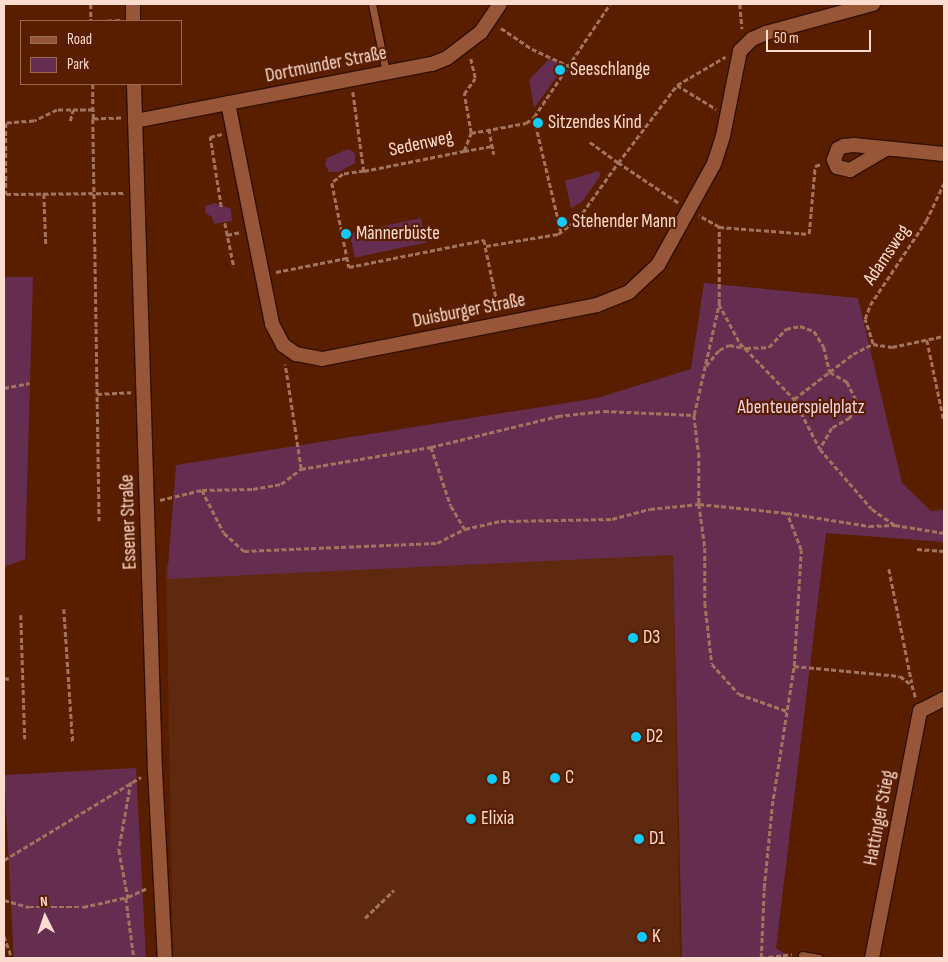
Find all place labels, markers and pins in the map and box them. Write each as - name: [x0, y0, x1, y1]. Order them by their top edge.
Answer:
- place label: Seeschlange: [570, 59, 650, 81]
- marker: Seeschlange: [554, 64, 566, 76]
- place label: Sitzendes Kind: [548, 112, 642, 134]
- marker: Sitzendes Kind: [532, 117, 544, 129]
- place label: Stehender Mann: [572, 211, 676, 233]
- marker: Stehender Mann: [556, 216, 568, 228]
- place label: Männerbüste: [356, 223, 440, 245]
- marker: Männerbüste: [340, 228, 352, 240]
- place label: D3: [643, 627, 660, 649]
- marker: D3: [627, 632, 639, 644]
- place label: D2: [646, 726, 663, 748]
- marker: D2: [630, 731, 642, 743]
- place label: C: [565, 767, 574, 789]
- place label: B: [502, 768, 510, 790]
- marker: C: [549, 772, 561, 784]
- marker: B: [486, 773, 498, 785]
- place label: Elixia: [481, 808, 514, 830]
- marker: Elixia: [465, 813, 477, 825]
- place label: D1: [649, 828, 665, 850]
- marker: D1: [633, 833, 645, 845]
- place label: K: [652, 926, 661, 948]
- marker: K: [636, 931, 648, 943]

